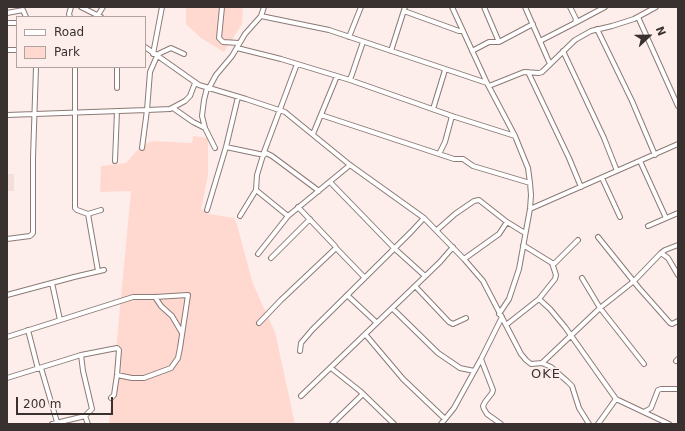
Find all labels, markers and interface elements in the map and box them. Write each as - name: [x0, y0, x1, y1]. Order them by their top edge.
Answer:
- legend: [16, 16, 146, 68]
- north arrow: [629, 16, 669, 56]
- text: Road: [54, 25, 84, 39]
- text: N: [653, 25, 668, 38]
- text: Park: [54, 45, 80, 59]
- district label: OKE: [531, 367, 561, 383]
- scale bar: [18, 389, 115, 415]
- text: 200 m: [23, 397, 61, 411]

